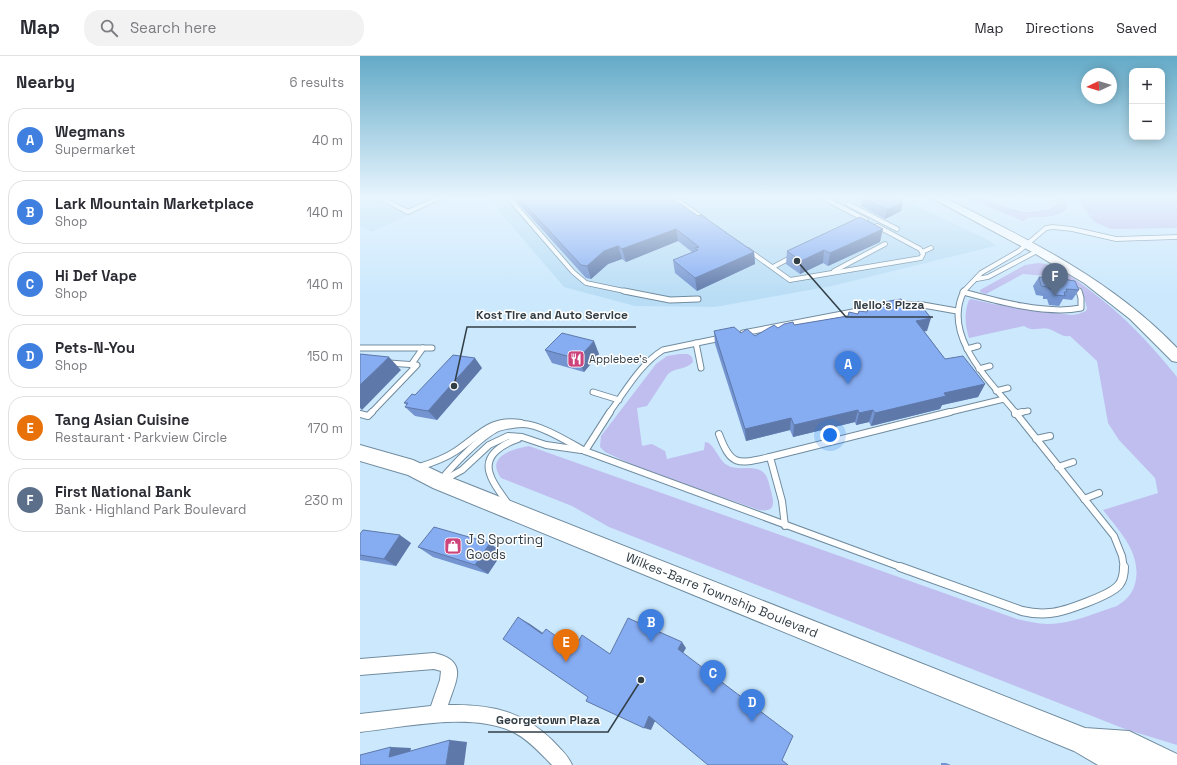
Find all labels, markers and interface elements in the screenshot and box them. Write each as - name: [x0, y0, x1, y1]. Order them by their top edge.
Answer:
- search box: [84, 10, 364, 46]
- text: Map: [20, 15, 60, 40]
- icon: search: [98, 17, 120, 39]
- text: Search here: [130, 18, 216, 37]
- text: Map: [974, 19, 1004, 37]
- text: Directions: [1026, 19, 1094, 37]
- text: Saved: [1116, 19, 1157, 37]
- north arrow: [1081, 68, 1117, 104]
- map controls: [1129, 68, 1165, 140]
- button: +: [1129, 68, 1165, 104]
- text: Nearby: [16, 71, 75, 93]
- text: 6 results: [290, 74, 344, 91]
- button: −: [1129, 104, 1165, 140]
- text: Wegmans: [55, 122, 125, 141]
- text: A: [26, 132, 34, 149]
- text: 40 m: [312, 132, 343, 149]
- text: Supermarket: [55, 141, 136, 158]
- text: Lark Mountain Marketplace: [55, 194, 254, 213]
- text: B: [26, 204, 34, 221]
- text: 140 m: [307, 204, 343, 221]
- text: Shop: [55, 213, 87, 230]
- pin: F: [1042, 263, 1068, 296]
- text: Hi Def Vape: [55, 266, 137, 285]
- text: C: [26, 276, 34, 293]
- text: 140 m: [307, 276, 343, 293]
- text: Shop: [55, 285, 87, 302]
- callout: Nello's Pizza: [846, 293, 933, 317]
- text: Nello's Pizza: [854, 297, 925, 313]
- callout: Kost Tire and Auto Service: [467, 303, 636, 327]
- text: Kost Tire and Auto Service: [476, 307, 628, 323]
- text: Pets-N-You: [55, 338, 135, 357]
- text: D: [26, 348, 34, 365]
- text: 150 m: [307, 348, 343, 365]
- restaurant icon: Applebee's: [566, 349, 586, 369]
- pin: A: [835, 351, 861, 384]
- place label: Applebee's: [589, 352, 648, 366]
- text: Shop: [55, 357, 87, 374]
- text: Tang Asian Cuisine: [55, 410, 189, 429]
- text: E: [26, 420, 34, 437]
- text: 170 m: [307, 420, 343, 437]
- your location: [820, 425, 840, 445]
- text: Restaurant · Parkview Circle: [55, 429, 227, 446]
- text: First National Bank: [55, 482, 191, 501]
- text: F: [27, 492, 33, 509]
- text: 230 m: [305, 492, 343, 509]
- text: Bank · Highland Park Boulevard: [55, 501, 246, 518]
- place label: J S Sporting Goods: [466, 531, 543, 563]
- shop icon: J S Sporting Goods: [443, 536, 463, 556]
- street label: Wilkes-Barre Township Boulevard: [623, 549, 821, 641]
- pin: B: [638, 609, 664, 642]
- pin: E: [553, 629, 579, 662]
- pin: C: [700, 660, 726, 693]
- pin: D: [739, 689, 765, 722]
- callout: Georgetown Plaza: [488, 708, 608, 732]
- text: Georgetown Plaza: [496, 712, 600, 728]

